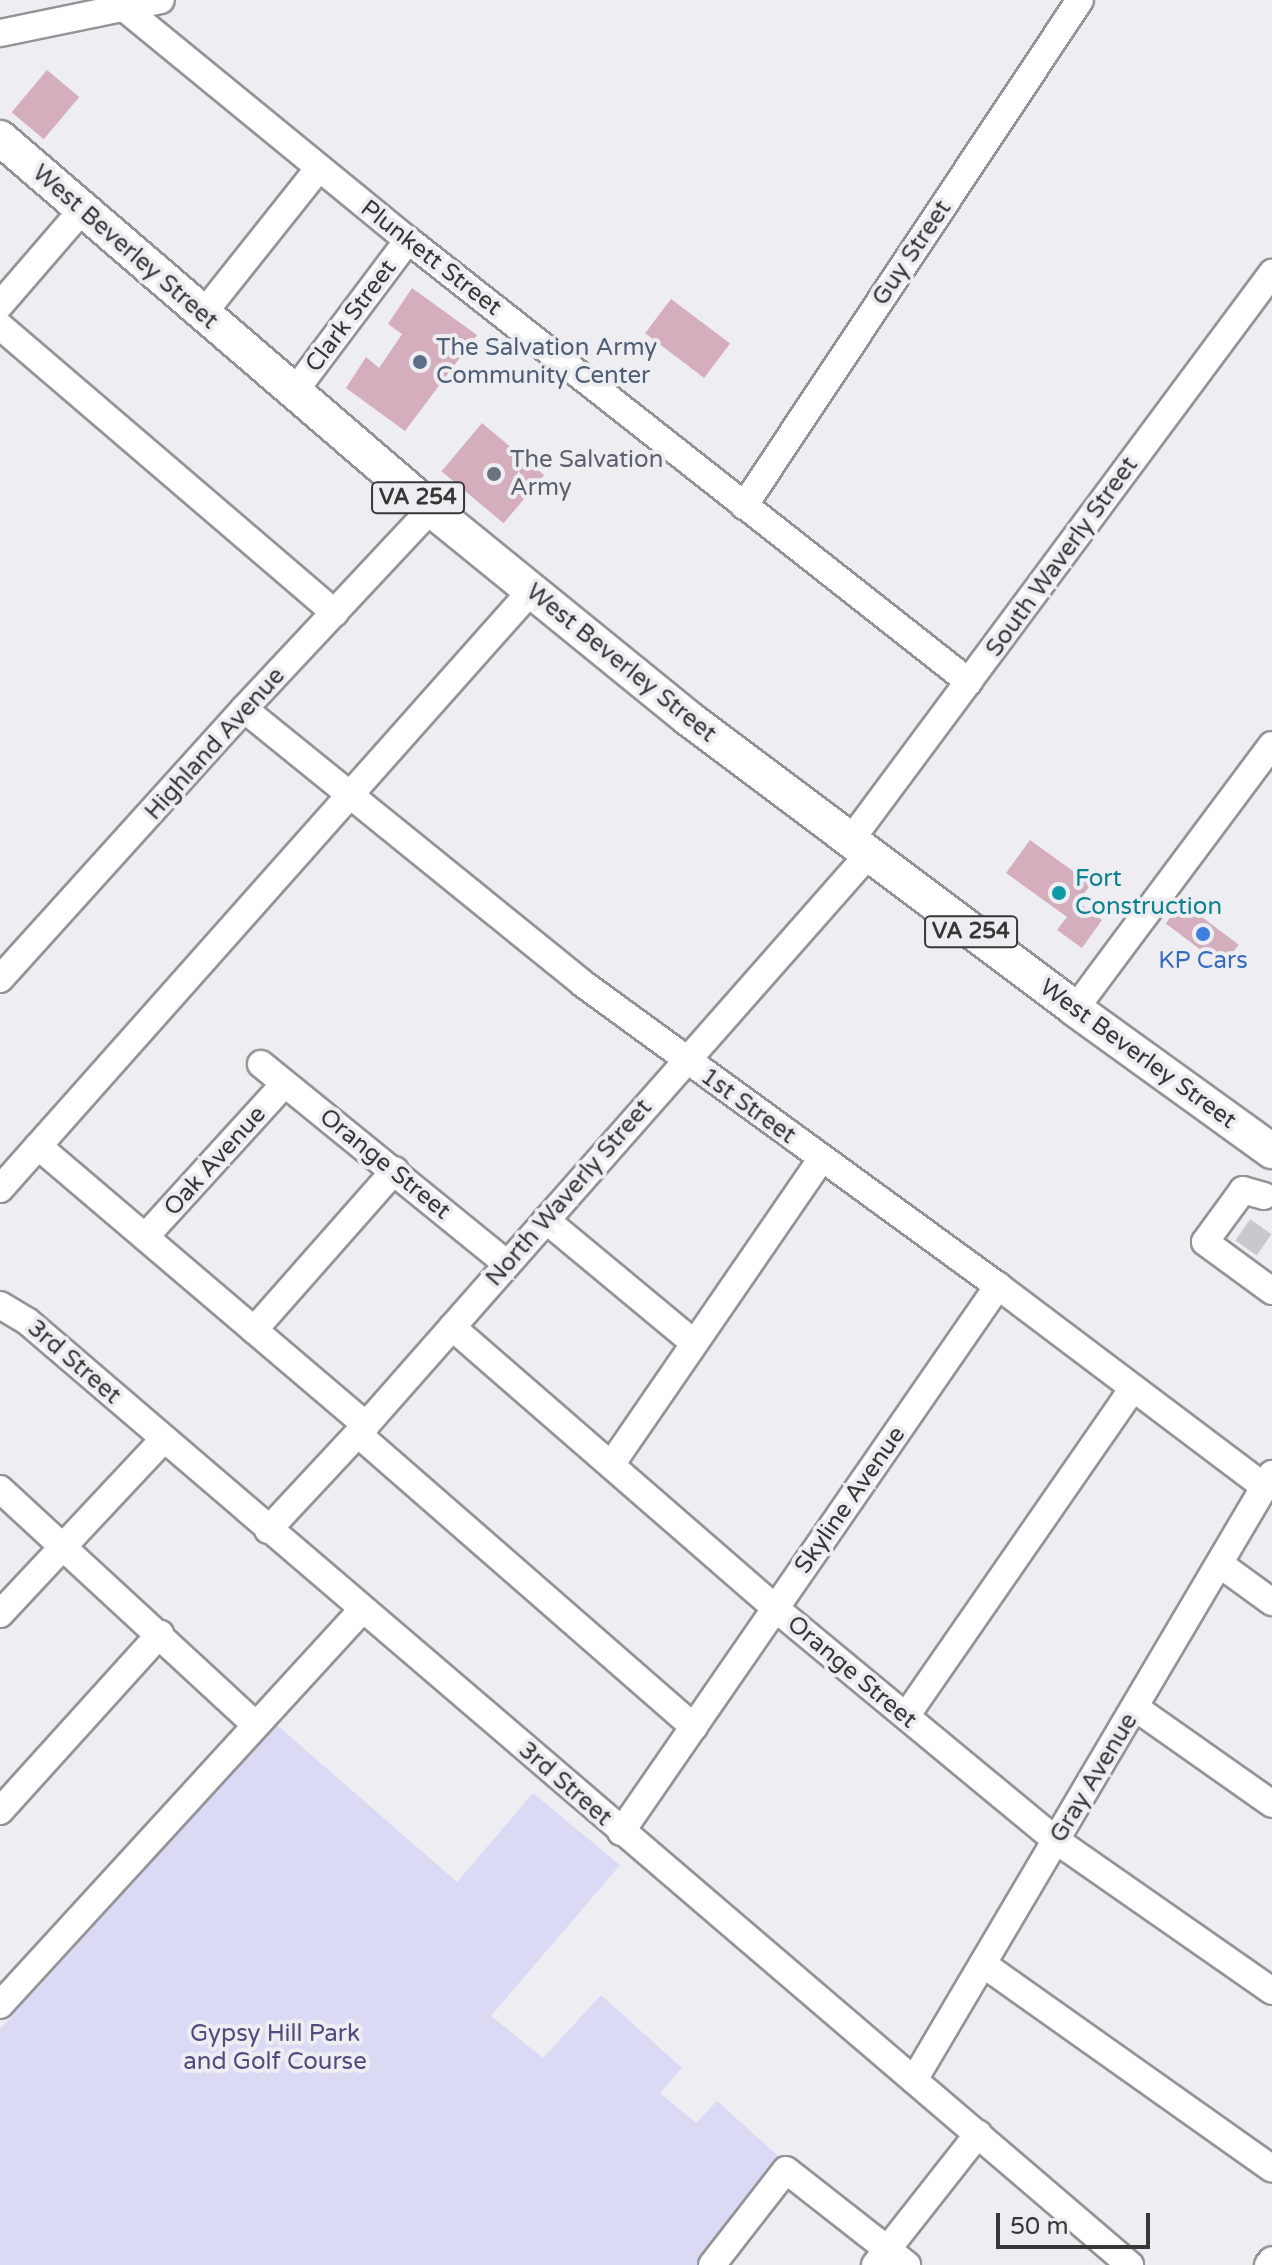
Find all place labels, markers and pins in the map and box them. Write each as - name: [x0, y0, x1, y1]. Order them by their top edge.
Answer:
- place label: The Salvation Army Community Center: [436, 334, 657, 390]
- marker: The Salvation Army Community Center: [411, 353, 429, 371]
- place label: The Salvation Army: [510, 446, 663, 502]
- marker: The Salvation Army: [485, 465, 503, 483]
- place label: Fort Construction: [1075, 865, 1222, 921]
- marker: Fort Construction: [1050, 884, 1068, 902]
- marker: KP Cars: [1194, 925, 1212, 943]
- place label: KP Cars: [1158, 947, 1248, 975]

